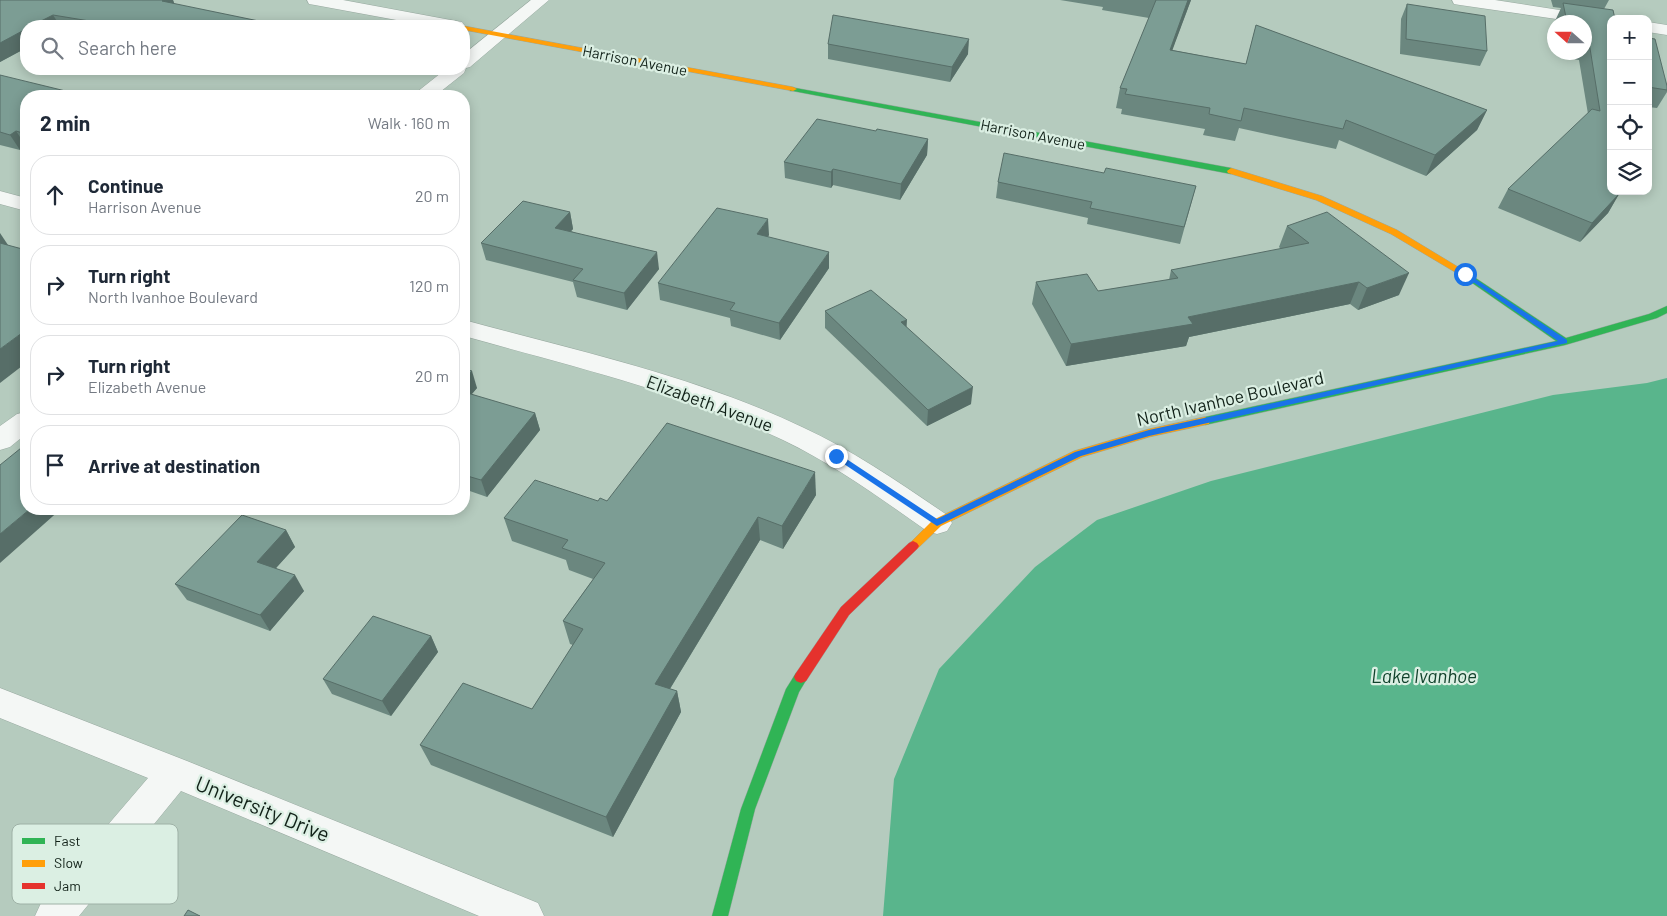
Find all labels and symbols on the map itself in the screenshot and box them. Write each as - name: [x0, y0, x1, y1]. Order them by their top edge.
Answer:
- north arrow: [1547, 15, 1592, 60]
- street label: Harrison Avenue: [581, 41, 689, 79]
- street label: Harrison Avenue: [979, 115, 1087, 153]
- route start: [1454, 263, 1477, 286]
- street label: North Ivanhoe Boulevard: [1134, 366, 1326, 430]
- street label: Elizabeth Avenue: [644, 370, 776, 436]
- route end: [825, 445, 848, 468]
- water label: Lake Ivanhoe: [1371, 664, 1477, 687]
- street label: University Drive: [192, 770, 334, 846]
- legend: [12, 824, 178, 904]
- text: Fast: [54, 832, 80, 849]
- text: Slow: [54, 854, 83, 871]
- text: Jam: [54, 877, 81, 894]

